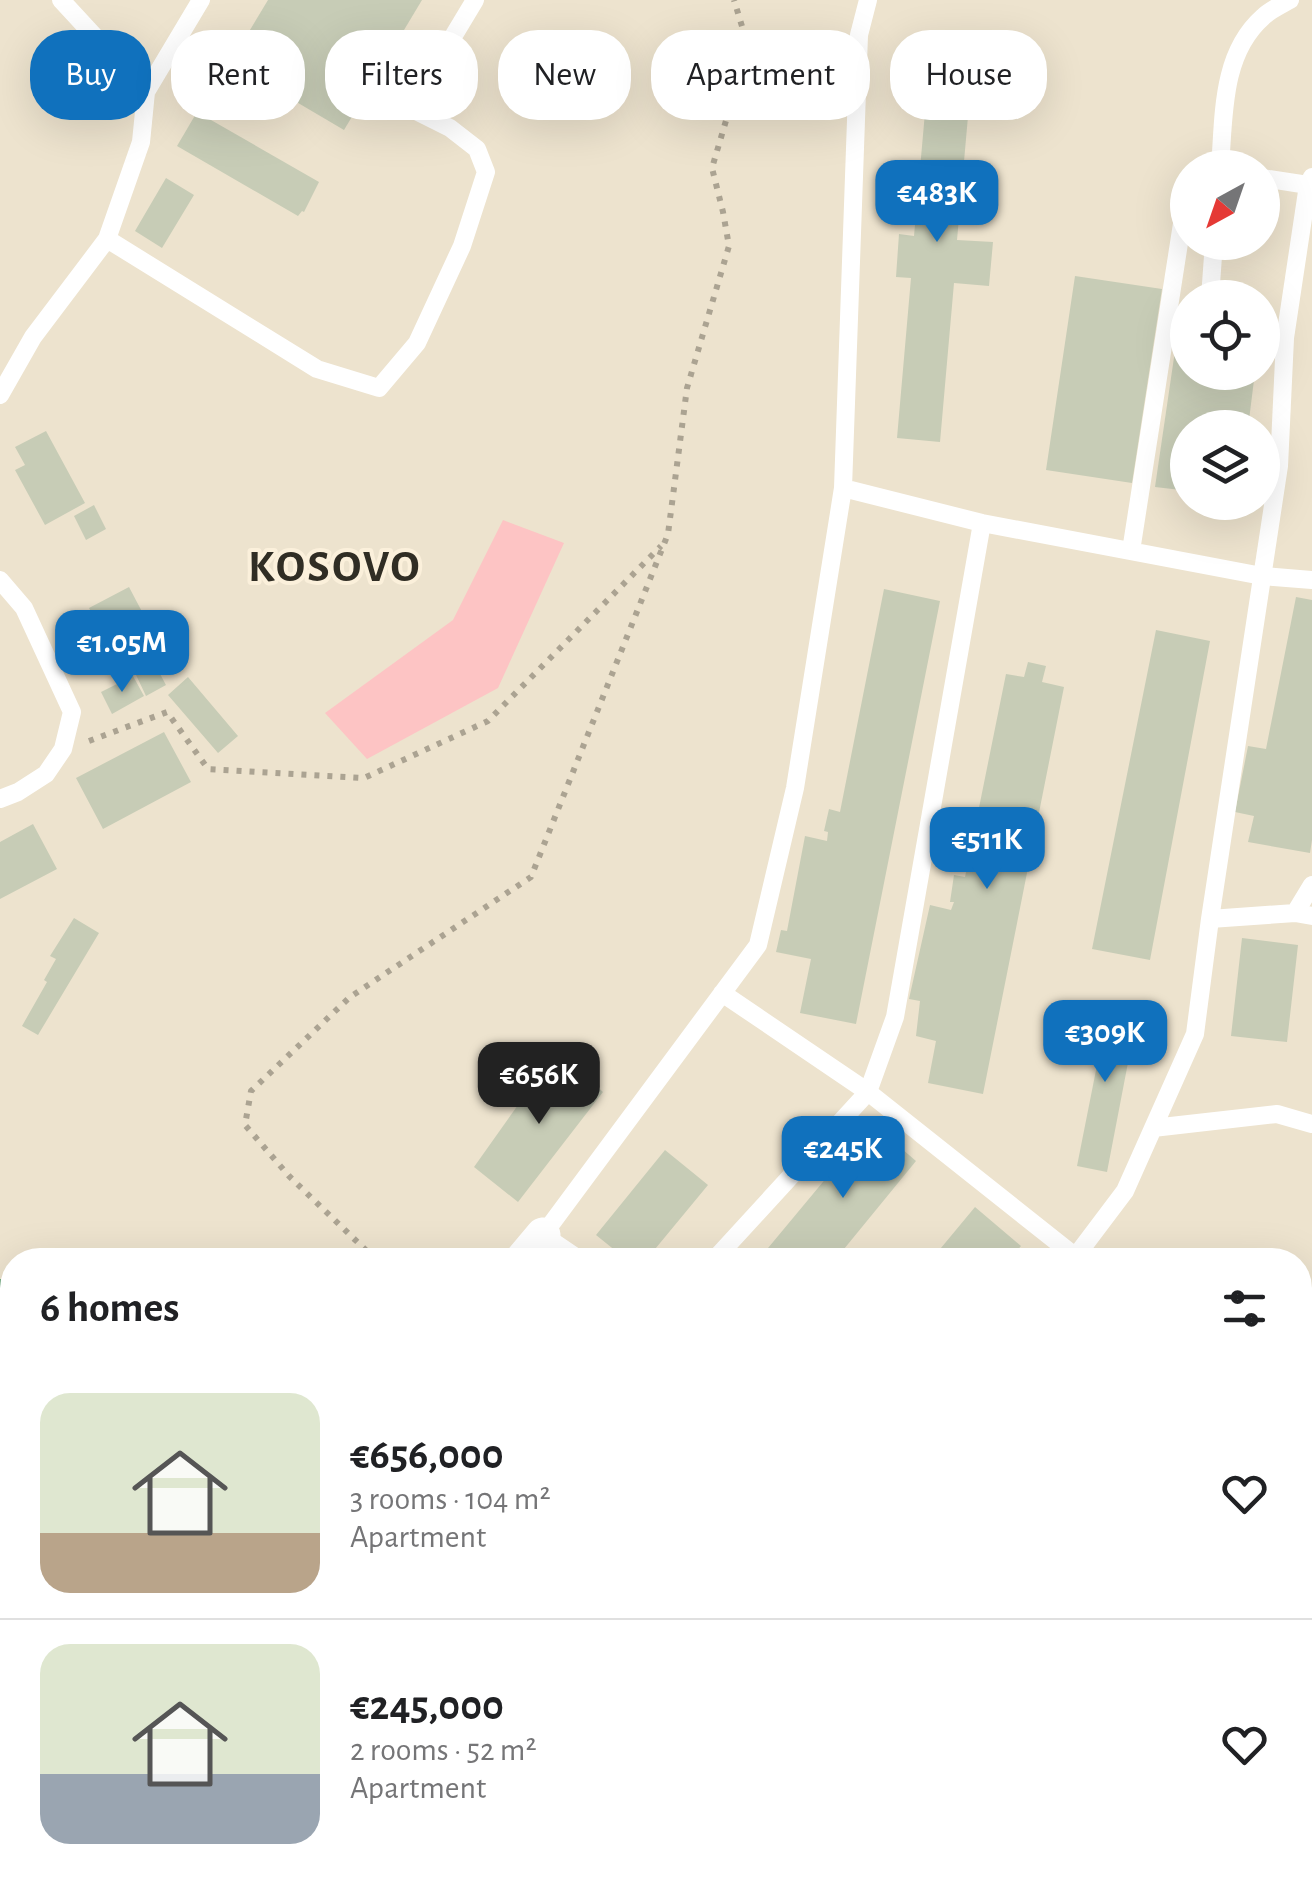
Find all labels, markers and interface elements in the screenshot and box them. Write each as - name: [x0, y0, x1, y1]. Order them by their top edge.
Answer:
- chip: Buy: [30, 30, 151, 120]
- chip: Rent: [171, 30, 305, 120]
- chip: Filters: [325, 30, 478, 120]
- chip: New: [498, 30, 631, 120]
- chip: Apartment: [651, 30, 870, 120]
- chip: House: [890, 30, 1047, 120]
- north arrow: [1170, 150, 1280, 260]
- map controls: [1170, 150, 1280, 520]
- pin: €483K: [867, 160, 1007, 245]
- text: €483K: [897, 176, 977, 208]
- button: locate: [1170, 280, 1280, 390]
- button: layers: [1170, 410, 1280, 520]
- district label: KOSOVO: [248, 545, 422, 590]
- pin: €1.05M: [41, 610, 203, 695]
- text: €1.05M: [77, 626, 167, 658]
- pin: €511K: [917, 807, 1057, 892]
- text: €511K: [952, 823, 1022, 855]
- pin: €309K: [1035, 1000, 1175, 1085]
- text: €309K: [1065, 1016, 1145, 1048]
- pin: €656K: [469, 1042, 609, 1127]
- text: €656K: [500, 1058, 578, 1090]
- pin: €245K: [773, 1116, 913, 1201]
- text: €245K: [804, 1132, 882, 1164]
- icon: filters: [1217, 1281, 1272, 1336]
- text: 6 homes: [40, 1287, 179, 1329]
- icon: home: [120, 1433, 240, 1553]
- text: €656,000: [350, 1434, 504, 1476]
- icon: heart: [1217, 1466, 1272, 1521]
- text: 3 rooms · 104 m²: [350, 1483, 551, 1515]
- text: Apartment: [350, 1521, 486, 1553]
- icon: home: [120, 1684, 240, 1804]
- text: €245,000: [350, 1685, 504, 1727]
- icon: heart: [1217, 1717, 1272, 1772]
- text: 2 rooms · 52 m²: [350, 1734, 537, 1766]
- text: Apartment: [350, 1772, 486, 1804]

